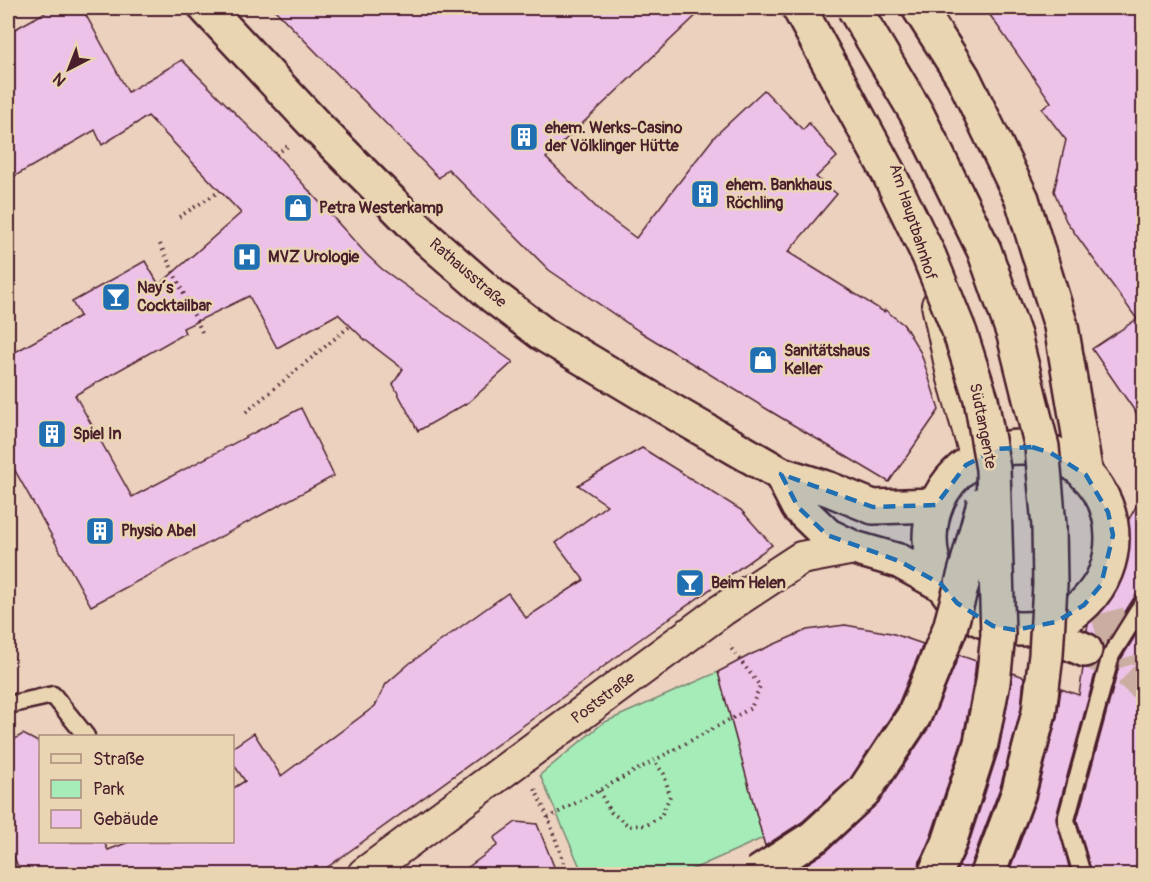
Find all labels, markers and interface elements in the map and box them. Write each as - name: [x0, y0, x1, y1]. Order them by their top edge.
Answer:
- north arrow: [39, 39, 99, 99]
- text: N: [49, 68, 70, 90]
- place label: ehem. Werks-Casino der Völklinger Hütte: [544, 118, 683, 156]
- building icon: ehem. Werks-Casino der Völklinger Hütte: [508, 121, 540, 153]
- street label: Am Hauptbahnhof: [885, 161, 941, 283]
- place label: ehem. Bankhaus Röchling: [725, 175, 833, 213]
- building icon: ehem. Bankhaus Röchling: [689, 178, 721, 210]
- shop icon: Petra Westerkamp: [282, 192, 314, 224]
- place label: Petra Westerkamp: [319, 198, 444, 218]
- street label: Rathausstraße: [425, 234, 511, 312]
- hospital icon: MVZ Urologie: [231, 241, 263, 273]
- place label: MVZ Urologie: [268, 247, 360, 267]
- place label: Nay´s Cocktailbar: [137, 278, 212, 316]
- bar icon: Nay´s Cocktailbar: [100, 281, 132, 313]
- place label: Sanitätshaus Keller: [784, 341, 871, 379]
- shop icon: Sanitätshaus Keller: [747, 344, 779, 376]
- street label: Südtangente: [965, 381, 1001, 471]
- building icon: Spiel In: [36, 418, 68, 450]
- place label: Spiel In: [73, 424, 121, 444]
- building icon: Physio Abel: [84, 515, 116, 547]
- place label: Physio Abel: [121, 521, 196, 541]
- bar icon: Beim Helen: [674, 567, 706, 599]
- place label: Beim Helen: [711, 573, 786, 593]
- street label: Poststraße: [567, 668, 639, 728]
- legend: [39, 735, 234, 843]
- text: Straße: [93, 748, 144, 771]
- text: Park: [93, 778, 125, 801]
- text: Gebäude: [93, 808, 158, 831]

